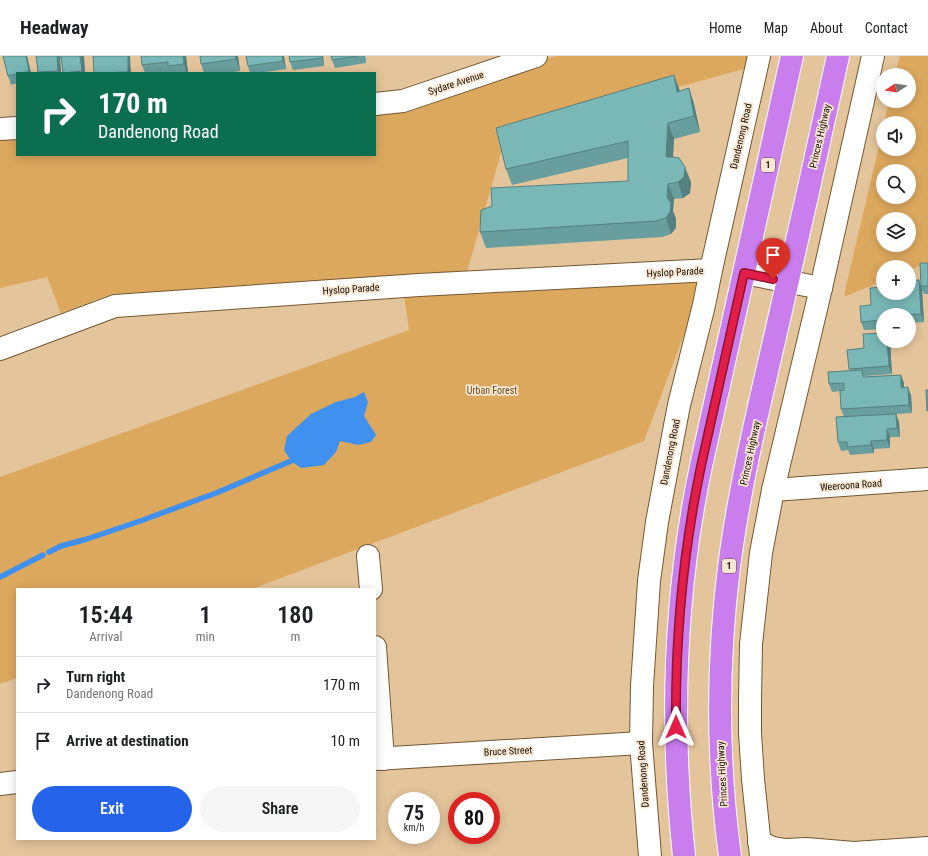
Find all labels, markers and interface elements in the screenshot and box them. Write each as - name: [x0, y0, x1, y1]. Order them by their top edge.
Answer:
- text: Headway: [20, 16, 88, 39]
- text: Home: [709, 20, 742, 36]
- text: Map: [764, 20, 788, 36]
- text: About: [810, 20, 843, 36]
- text: Contact: [865, 20, 908, 36]
- north arrow: [876, 68, 916, 108]
- map controls: [876, 68, 916, 348]
- street label: Sydare Avenue: [427, 69, 485, 97]
- text: 170 m: [98, 87, 168, 120]
- icon: right: [32, 88, 84, 140]
- street label: Dandenong Road: [728, 102, 754, 170]
- street label: Princes Highway: [807, 103, 833, 169]
- button: sound: [876, 116, 916, 156]
- text: Dandenong Road: [98, 121, 219, 142]
- road number: 1: [761, 158, 775, 172]
- button: search: [876, 164, 916, 204]
- button: layers: [876, 212, 916, 252]
- pin: [756, 238, 790, 279]
- icon: arrive: [762, 244, 784, 266]
- button: +: [876, 260, 916, 300]
- street label: Hyslop Parade: [646, 265, 704, 279]
- street label: Hyslop Parade: [322, 282, 380, 296]
- button: −: [876, 308, 916, 348]
- park label: Urban Forest: [467, 385, 517, 396]
- street label: Dandenong Road: [658, 418, 682, 486]
- street label: Princes Highway: [738, 420, 762, 486]
- street label: Weeroona Road: [820, 477, 882, 493]
- road number: 1: [722, 559, 736, 573]
- text: 15:44: [79, 601, 133, 629]
- text: 1: [199, 601, 211, 629]
- text: 180: [277, 601, 313, 629]
- text: Arrival: [89, 629, 122, 644]
- text: min: [196, 629, 215, 644]
- text: m: [290, 629, 300, 644]
- text: Turn right: [66, 668, 125, 686]
- icon: right: [32, 674, 54, 696]
- text: 170 m: [323, 676, 360, 694]
- text: Dandenong Road: [66, 686, 153, 701]
- position arrow: [655, 706, 697, 748]
- icon: arrive: [32, 730, 54, 752]
- text: Arrive at destination: [66, 732, 189, 750]
- text: 10 m: [330, 732, 360, 750]
- street label: Dandenong Road: [635, 740, 651, 808]
- street label: Princes Highway: [715, 741, 729, 807]
- street label: Bruce Street: [484, 744, 532, 758]
- button: Exit: [32, 786, 192, 832]
- button: Share: [200, 786, 360, 832]
- speed limit sign: 80: [448, 792, 500, 844]
- text: 75: [404, 801, 424, 825]
- text: km/h: [404, 822, 424, 833]

